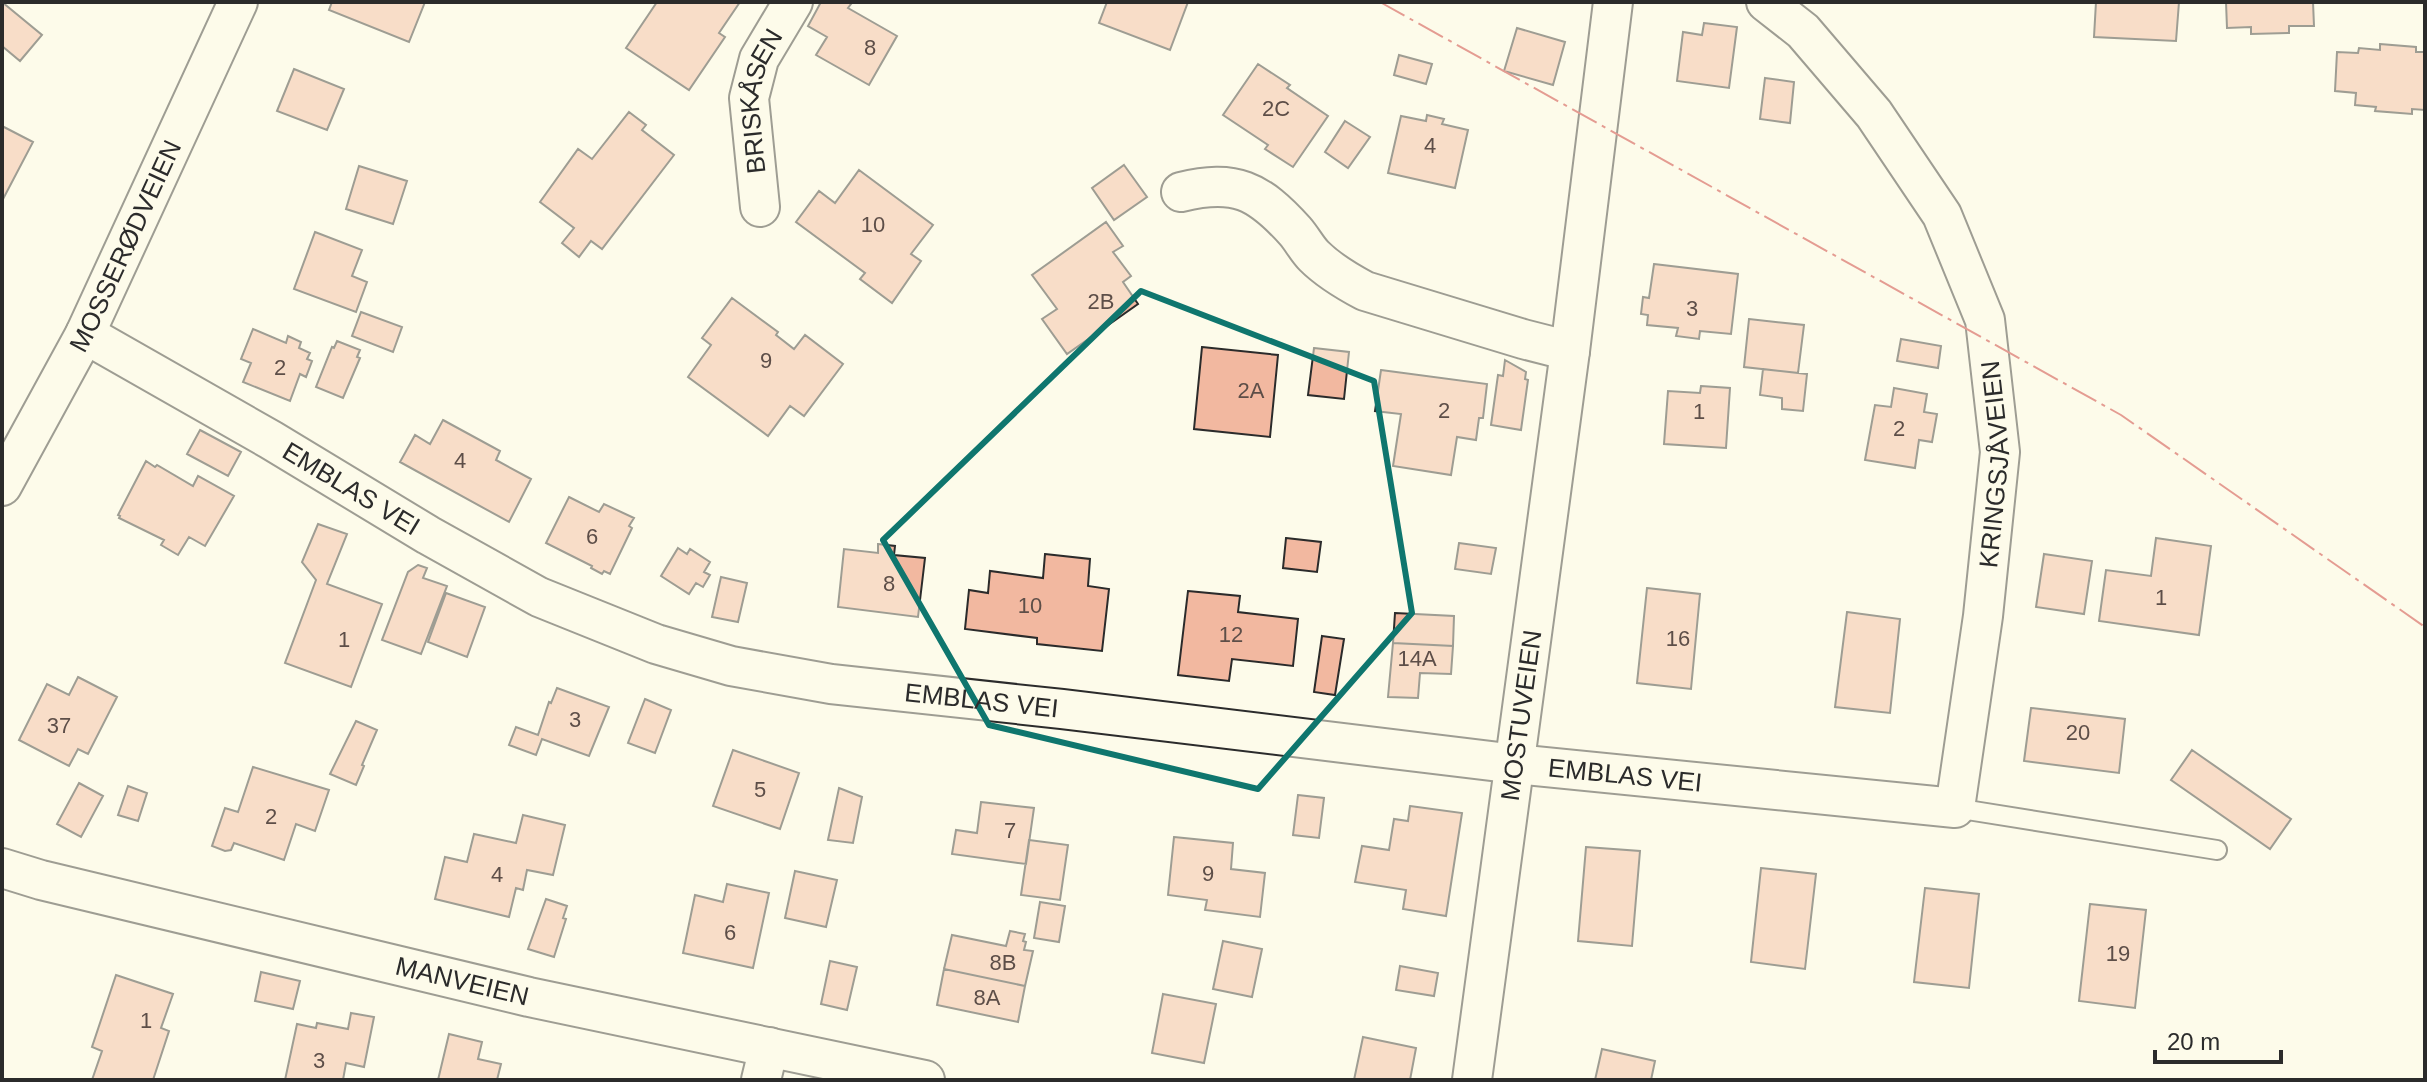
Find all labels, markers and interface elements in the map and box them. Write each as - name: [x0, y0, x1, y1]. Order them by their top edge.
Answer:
- street label: BRISKÅSEN: [734, 23, 789, 175]
- house number: 8: [864, 35, 876, 60]
- house number: 2C: [1262, 96, 1290, 121]
- house number: 4: [1424, 133, 1436, 158]
- street label: MOSSERØDVEIEN: [63, 135, 187, 357]
- house number: 10: [861, 212, 885, 237]
- house number: 2B: [1088, 289, 1114, 314]
- house number: 3: [1686, 296, 1698, 321]
- house number: 9: [760, 348, 772, 373]
- house number: 2: [274, 355, 286, 380]
- street label: KRINGSJÅVEIEN: [1973, 359, 2015, 569]
- house number: 2A: [1238, 378, 1265, 403]
- house number: 2: [1438, 398, 1450, 423]
- house number: 1: [1693, 399, 1705, 424]
- house number: 2: [1893, 416, 1905, 441]
- street label: EMBLAS VEI: [277, 436, 425, 541]
- house number: 4: [454, 448, 466, 473]
- house number: 6: [586, 524, 598, 549]
- house number: 8: [883, 571, 895, 596]
- house number: 1: [2155, 585, 2167, 610]
- house number: 10: [1018, 593, 1042, 618]
- house number: 12: [1219, 622, 1243, 647]
- house number: 16: [1666, 626, 1690, 651]
- house number: 1: [338, 627, 350, 652]
- street label: MOSTUVEIEN: [1495, 628, 1547, 802]
- house number: 14A: [1397, 646, 1437, 671]
- street label: EMBLAS VEI: [903, 677, 1060, 724]
- house number: 3: [569, 707, 581, 732]
- house number: 37: [47, 713, 71, 738]
- house number: 20: [2066, 720, 2090, 745]
- street label: EMBLAS VEI: [1547, 752, 1704, 798]
- house number: 5: [754, 777, 766, 802]
- house number: 2: [265, 804, 277, 829]
- house number: 7: [1004, 818, 1016, 843]
- house number: 9: [1202, 861, 1214, 886]
- house number: 4: [491, 862, 503, 887]
- house number: 6: [724, 920, 736, 945]
- house number: 19: [2106, 941, 2130, 966]
- house number: 8B: [990, 950, 1016, 975]
- street label: MANVEIEN: [393, 951, 532, 1011]
- house number: 8A: [974, 985, 1001, 1010]
- house number: 1: [140, 1008, 152, 1033]
- scale bar: [2155, 1014, 2281, 1064]
- text: 20 m: [2167, 1028, 2220, 1055]
- house number: 3: [313, 1048, 325, 1073]

